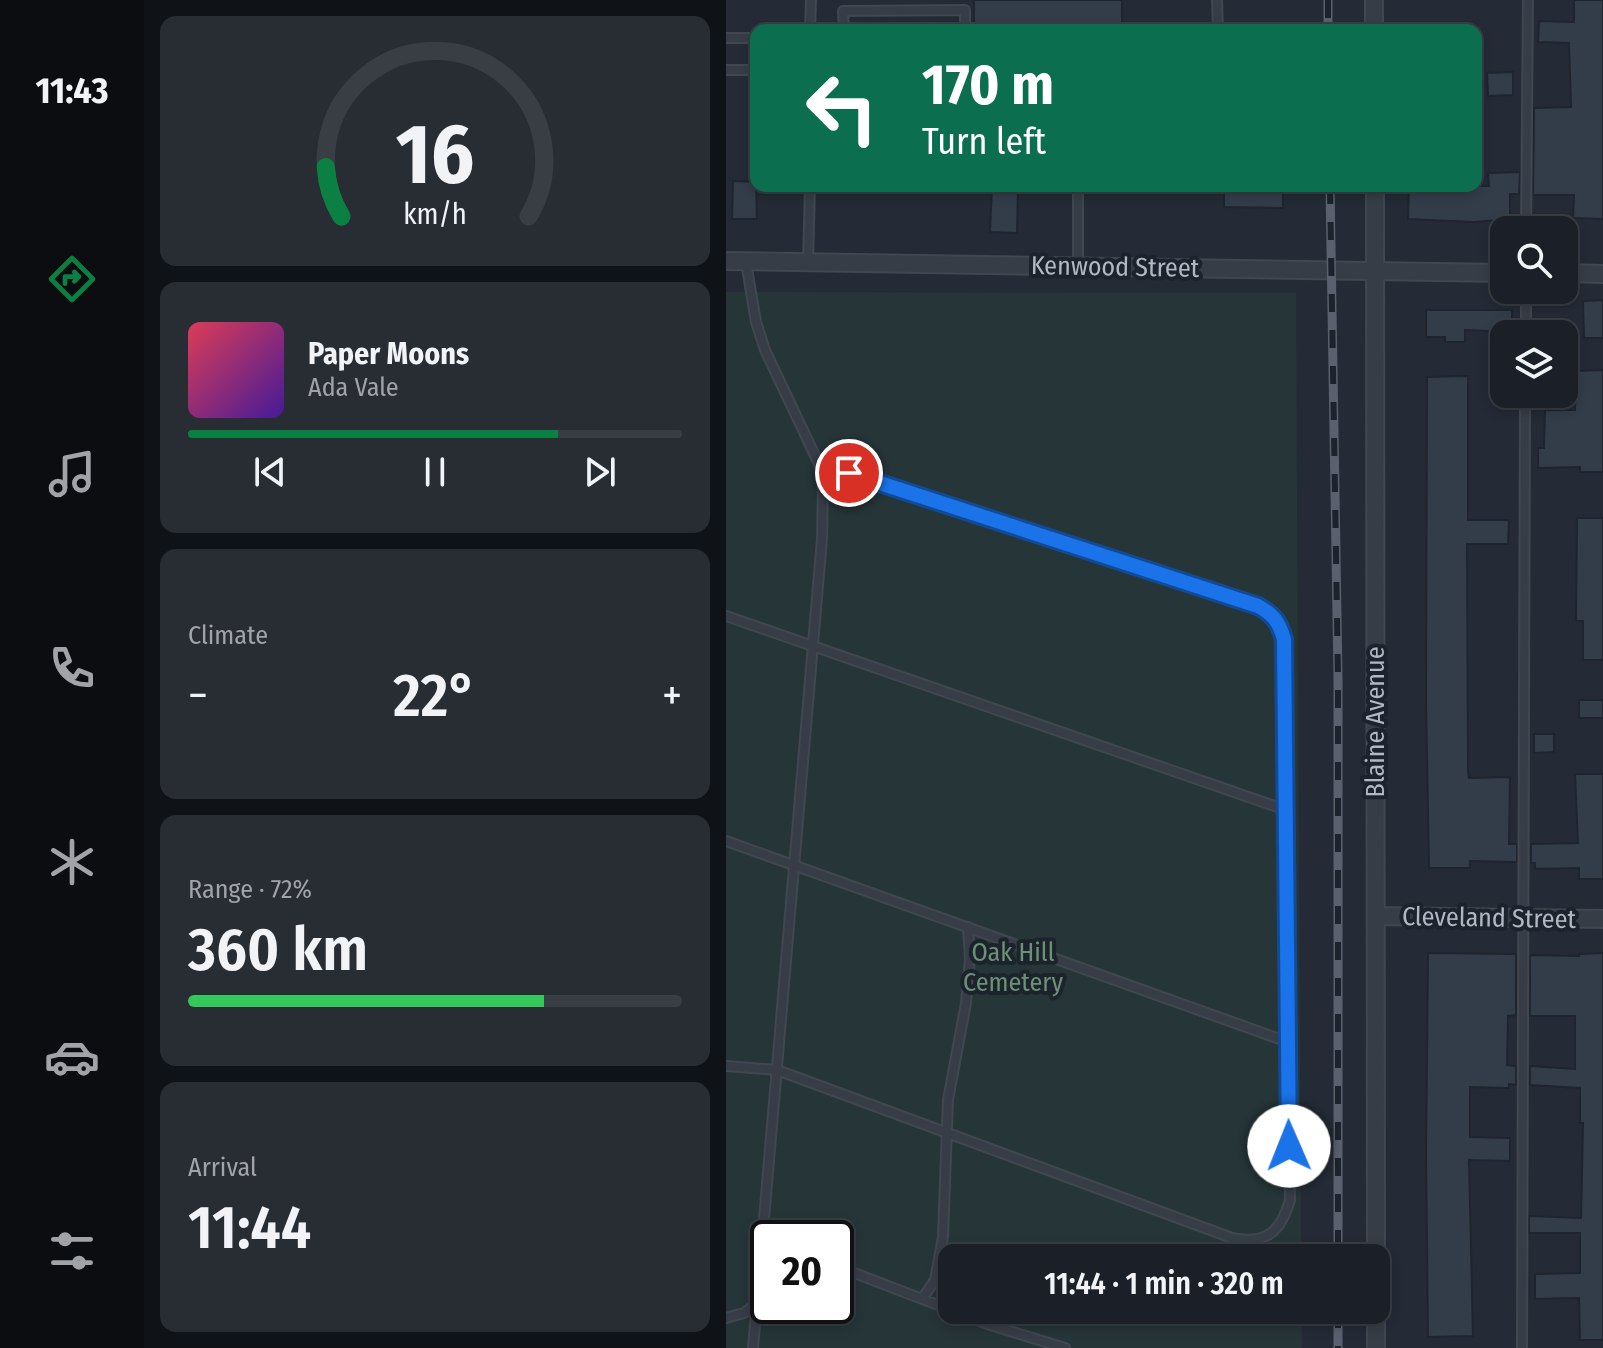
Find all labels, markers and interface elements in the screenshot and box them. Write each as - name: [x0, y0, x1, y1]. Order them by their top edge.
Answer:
- text: 170 m: [922, 52, 1054, 119]
- icon: left: [790, 56, 894, 160]
- text: 11:43: [35, 69, 109, 113]
- text: 16: [396, 105, 474, 205]
- text: Turn left: [922, 120, 1046, 164]
- text: km/h: [403, 197, 467, 232]
- map controls: [1490, 216, 1578, 408]
- button: search: [1490, 216, 1578, 304]
- street label: Kenwood Street: [1031, 250, 1200, 284]
- icon: directions: [44, 251, 100, 307]
- button: layers: [1490, 320, 1578, 408]
- text: Paper Moons: [308, 336, 469, 372]
- text: Ada Vale: [308, 372, 399, 403]
- pin: [815, 439, 883, 507]
- icon: music: [44, 446, 100, 502]
- icon: previous: [248, 450, 292, 494]
- icon: pause: [413, 450, 457, 494]
- icon: next: [578, 450, 622, 494]
- icon: arrive: [827, 451, 871, 495]
- text: Climate: [188, 620, 268, 651]
- icon: phone: [44, 640, 100, 696]
- street label: Blaine Avenue: [1360, 646, 1391, 798]
- text: 22°: [393, 660, 477, 732]
- text: −: [188, 669, 208, 722]
- text: +: [662, 669, 682, 722]
- icon: climate: [44, 834, 100, 890]
- text: Range · 72%: [188, 874, 312, 905]
- street label: Cleveland Street: [1402, 901, 1577, 935]
- text: 360 km: [188, 914, 368, 986]
- park label: Oak Hill Cemetery: [963, 937, 1063, 998]
- icon: car: [44, 1029, 100, 1085]
- position arrow: [1247, 1104, 1331, 1188]
- text: Arrival: [188, 1152, 257, 1183]
- text: 11:44: [188, 1192, 311, 1264]
- speed limit sign: 20: [750, 1220, 854, 1324]
- icon: filters: [44, 1223, 100, 1279]
- text: 11:44 · 1 min · 320 m: [1044, 1266, 1284, 1302]

